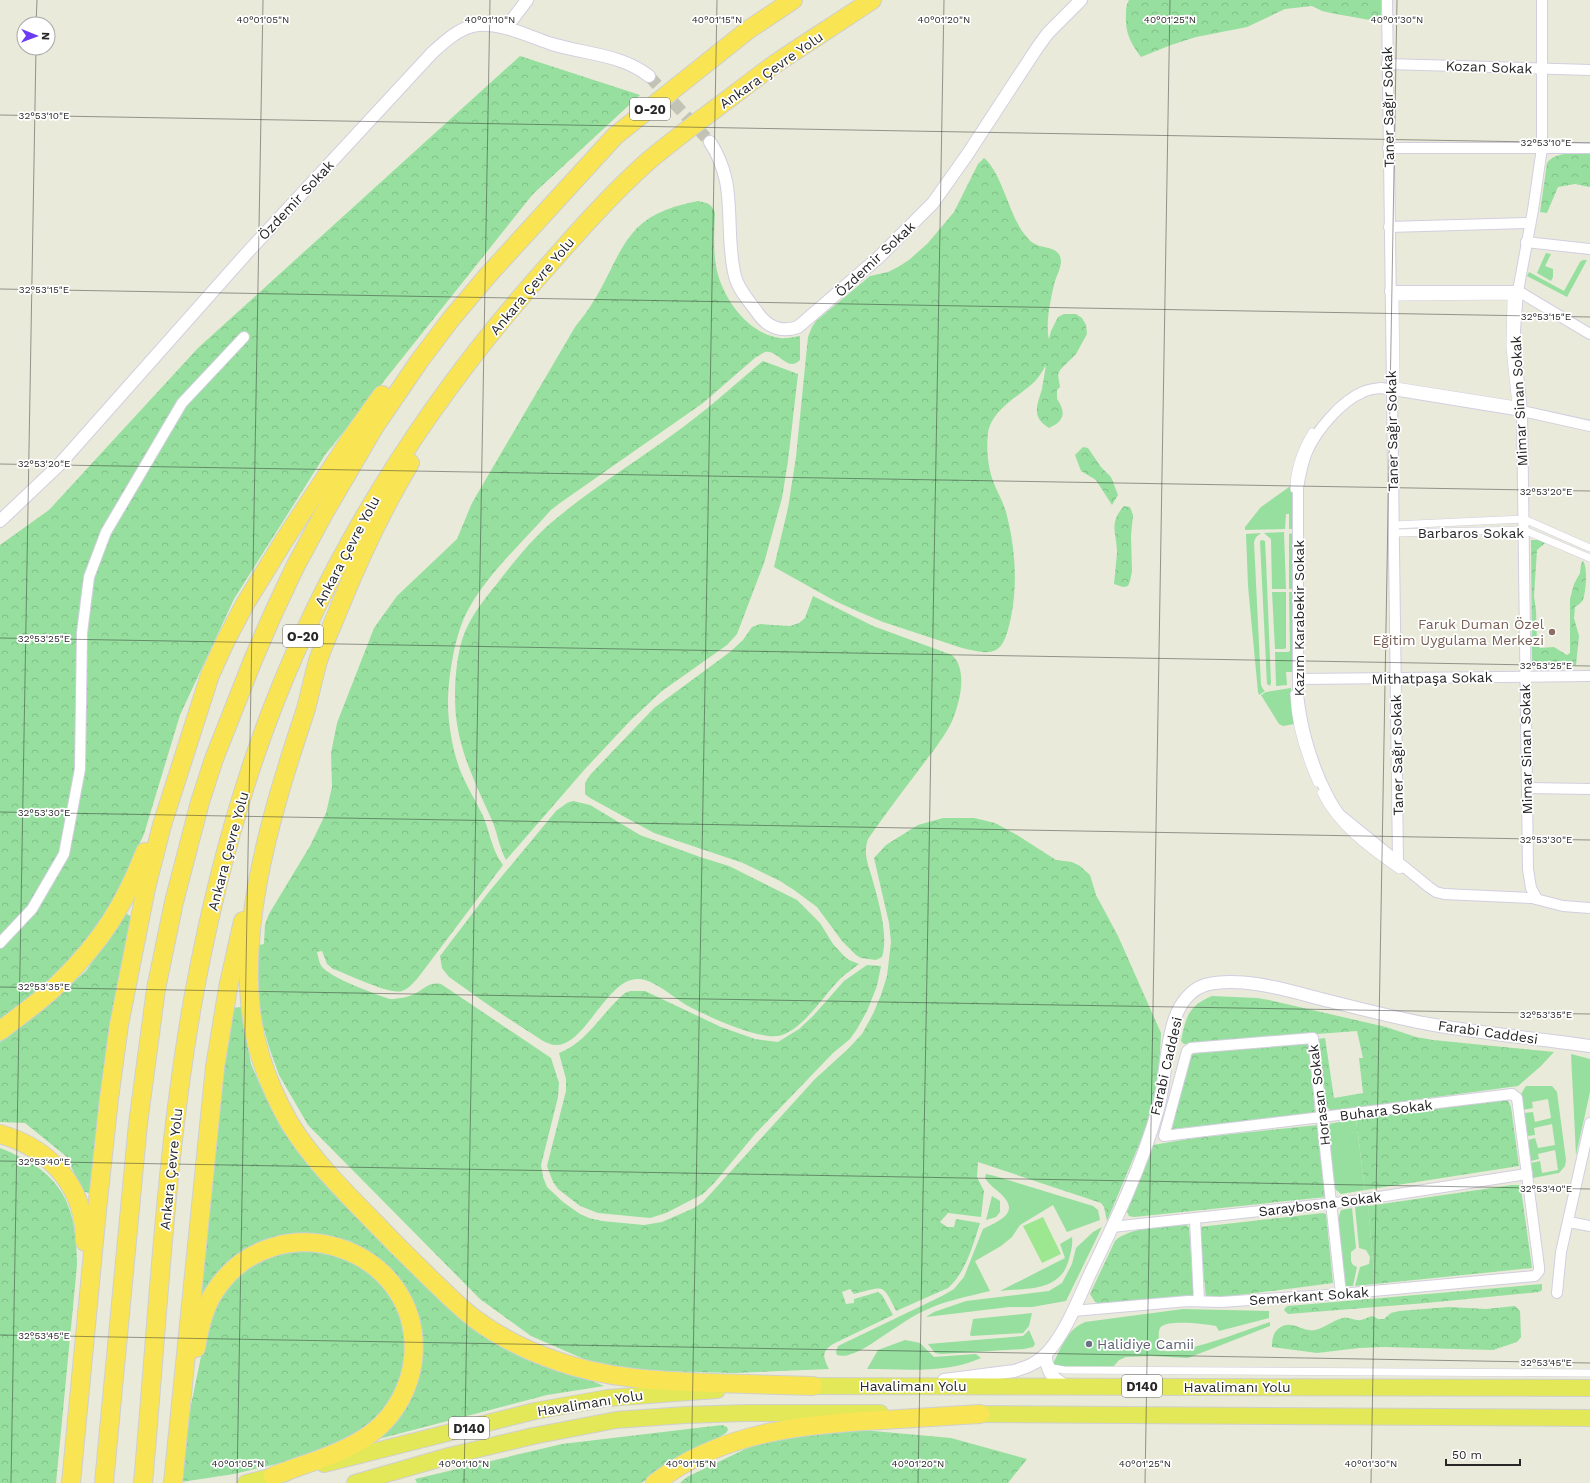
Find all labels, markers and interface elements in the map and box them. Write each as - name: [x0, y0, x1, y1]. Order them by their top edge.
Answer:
- text: 40°01'05"N: [237, 14, 289, 25]
- text: 40°01'10"N: [465, 14, 515, 25]
- text: 40°01'15"N: [692, 14, 742, 25]
- text: 40°01'20"N: [918, 14, 970, 25]
- text: 40°01'25"N: [1144, 14, 1196, 25]
- text: 40°01'30"N: [1371, 14, 1423, 25]
- north arrow: [16, 16, 56, 56]
- street label: Ankara Çevre Yolu: [716, 28, 826, 112]
- text: N: [39, 32, 52, 40]
- street label: Taner Sağır Sokak: [1379, 46, 1397, 168]
- street label: Kozan Sokak: [1445, 57, 1533, 77]
- road number: O-20: [630, 98, 670, 120]
- text: 32°53'10"E: [19, 110, 69, 121]
- text: 32°53'10"E: [1521, 137, 1571, 148]
- street label: Özdemir Sokak: [255, 157, 337, 243]
- street label: Özdemir Sokak: [832, 218, 918, 300]
- street label: Ankara Çevre Yolu: [487, 234, 577, 338]
- text: 32°53'15"E: [19, 284, 69, 295]
- text: 32°53'15"E: [1521, 311, 1571, 322]
- street label: Mimar Sinan Sokak: [1508, 335, 1530, 467]
- street label: Taner Sağır Sokak: [1383, 370, 1401, 492]
- text: 32°53'20"E: [18, 458, 70, 469]
- text: 32°53'20"E: [1520, 486, 1572, 497]
- street label: Ankara Çevre Yolu: [311, 493, 383, 609]
- street label: Barbaros Sokak: [1418, 525, 1524, 541]
- street label: Kazım Karabekir Sokak: [1291, 540, 1307, 696]
- place label: Faruk Duman Özel Eğitim Uygulama Merkezi: [1372, 616, 1545, 648]
- road number: O-20: [283, 625, 323, 647]
- marker: Faruk Duman Özel Eğitim Uygulama Merkezi: [1547, 627, 1557, 637]
- text: 32°53'25"E: [18, 633, 70, 644]
- text: 32°53'25"E: [1520, 660, 1572, 671]
- street label: Mithatpaşa Sokak: [1371, 669, 1493, 687]
- street label: Mimar Sinan Sokak: [1517, 683, 1535, 815]
- street label: Taner Sağır Sokak: [1388, 694, 1406, 816]
- street label: Ankara Çevre Yolu: [204, 790, 252, 912]
- text: 32°53'30"E: [18, 807, 70, 818]
- text: 32°53'30"E: [1520, 834, 1572, 845]
- text: 32°53'35"E: [18, 981, 70, 992]
- text: 32°53'35"E: [1520, 1009, 1572, 1020]
- street label: Farabi Caddesi: [1147, 1015, 1185, 1117]
- street label: Farabi Caddesi: [1437, 1017, 1539, 1047]
- street label: Horasan Sokak: [1305, 1043, 1333, 1146]
- street label: Buhara Sokak: [1339, 1096, 1433, 1124]
- street label: Ankara Çevre Yolu: [157, 1107, 185, 1231]
- text: 32°53'40"E: [18, 1156, 70, 1167]
- text: 32°53'40"E: [1520, 1183, 1572, 1194]
- street label: Saraybosna Sokak: [1258, 1189, 1382, 1219]
- street label: Semerkant Sokak: [1249, 1284, 1370, 1308]
- text: 32°53'45"E: [18, 1330, 70, 1341]
- place label: Halidiye Camii: [1097, 1336, 1194, 1352]
- marker: Halidiye Camii: [1084, 1339, 1094, 1349]
- text: 32°53'45"E: [1520, 1357, 1572, 1368]
- road number: D140: [1122, 1375, 1162, 1397]
- street label: Havalimanı Yolu: [859, 1378, 967, 1394]
- street label: Havalimanı Yolu: [1183, 1379, 1291, 1395]
- street label: Havalimanı Yolu: [536, 1387, 644, 1419]
- road number: D140: [449, 1417, 489, 1439]
- scale bar: [1446, 1441, 1520, 1467]
- text: 50 m: [1452, 1448, 1482, 1462]
- text: 40°01'05"N: [212, 1458, 264, 1469]
- text: 40°01'10"N: [439, 1458, 489, 1469]
- text: 40°01'15"N: [666, 1458, 716, 1469]
- text: 40°01'20"N: [892, 1458, 944, 1469]
- text: 40°01'25"N: [1119, 1458, 1171, 1469]
- text: 40°01'30"N: [1345, 1458, 1397, 1469]

